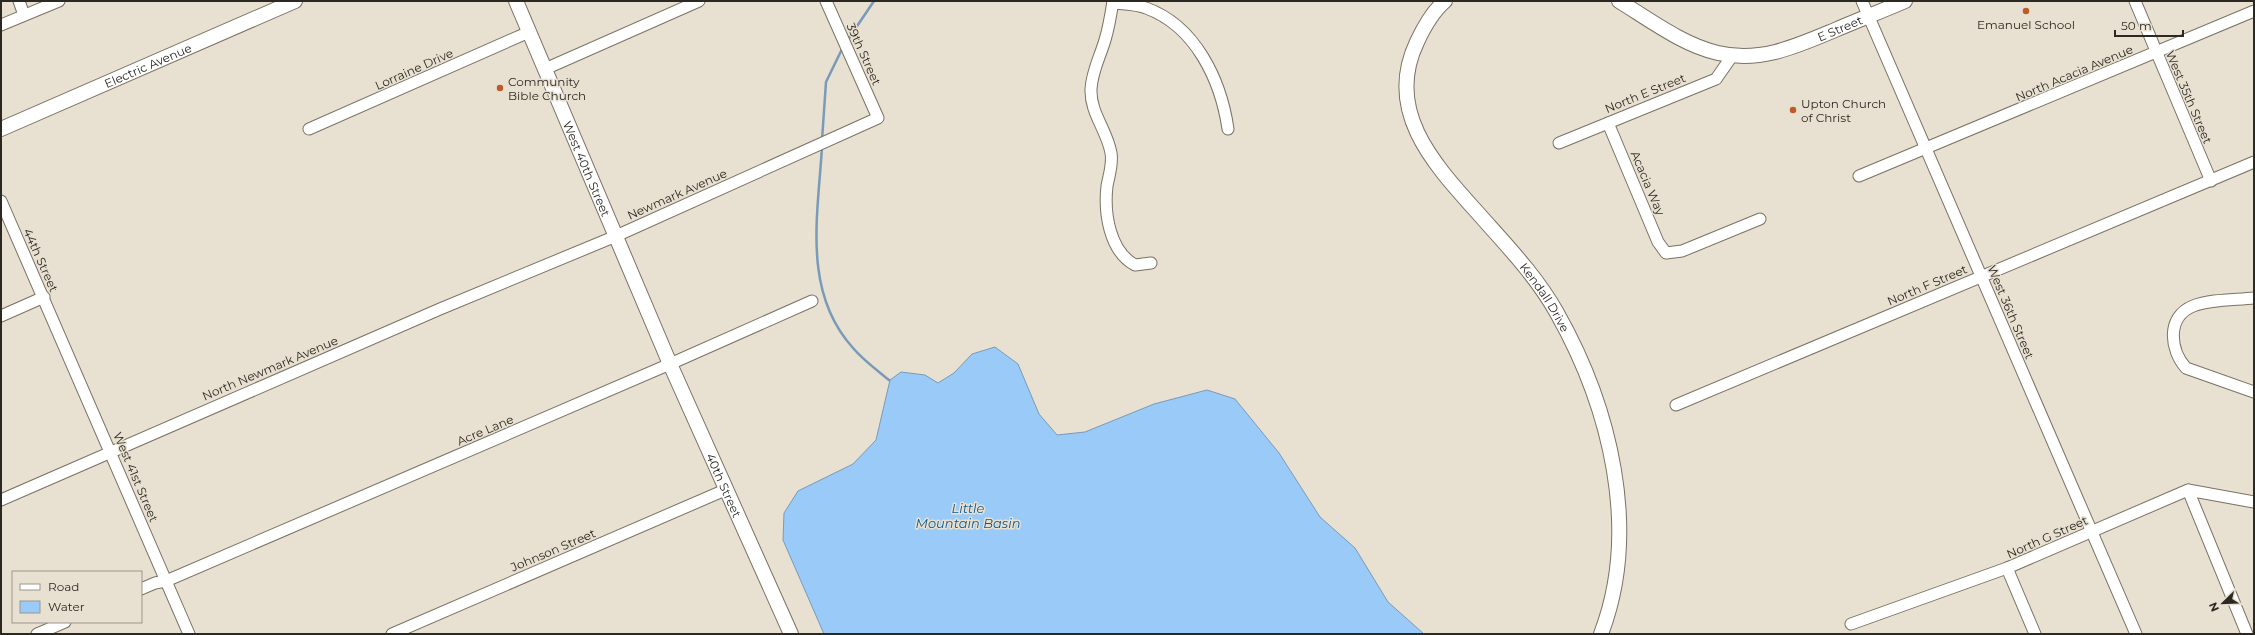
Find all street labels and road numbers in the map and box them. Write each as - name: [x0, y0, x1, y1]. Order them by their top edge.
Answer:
- street label: E Street: [1815, 12, 1865, 44]
- street label: 39th Street: [844, 21, 884, 88]
- street label: Electric Avenue: [102, 40, 194, 91]
- street label: North Acacia Avenue: [2013, 41, 2135, 105]
- street label: Lorraine Drive: [373, 45, 455, 93]
- street label: West 35th Street: [2163, 48, 2215, 146]
- street label: North E Street: [1602, 70, 1688, 116]
- street label: West 40th Street: [560, 119, 614, 219]
- street label: Acacia Way: [1628, 149, 1668, 218]
- street label: Newmark Avenue: [625, 165, 729, 223]
- street label: 44th Street: [20, 226, 62, 294]
- street label: Kendall Drive: [1517, 259, 1573, 334]
- street label: North F Street: [1885, 261, 1969, 309]
- street label: West 36th Street: [1985, 263, 2038, 361]
- street label: North Newmark Avenue: [200, 333, 340, 403]
- street label: Acre Lane: [455, 411, 515, 449]
- street label: West 41st Street: [110, 430, 162, 524]
- street label: 40th Street: [703, 451, 745, 520]
- street label: North G Street: [2004, 512, 2090, 562]
- street label: Johnson Street: [507, 525, 598, 575]

